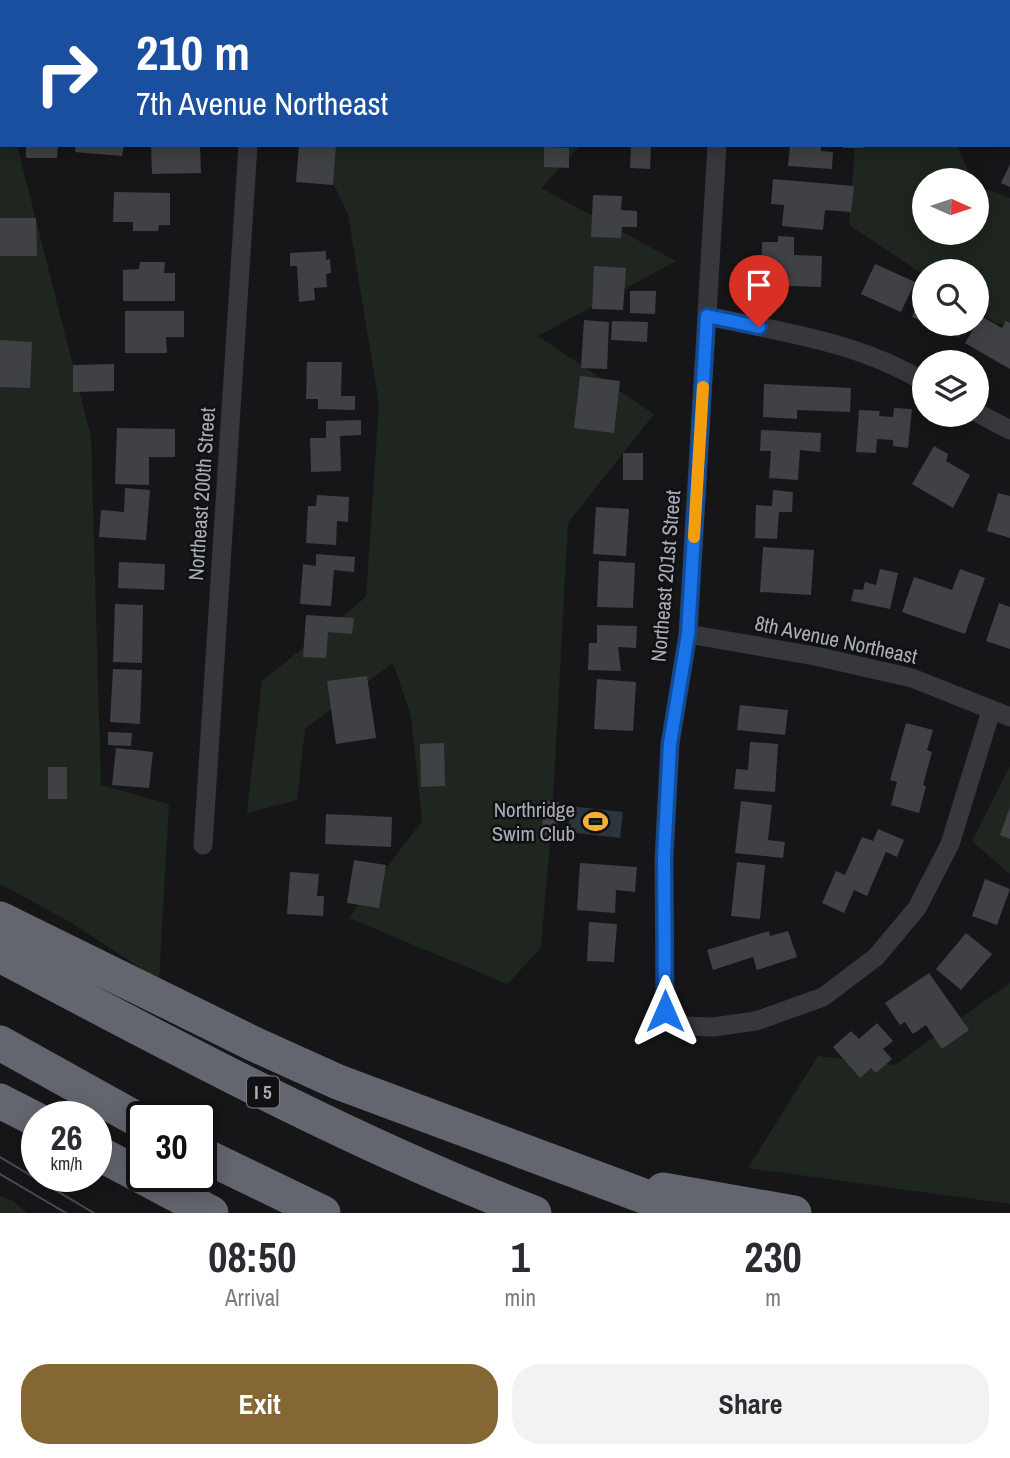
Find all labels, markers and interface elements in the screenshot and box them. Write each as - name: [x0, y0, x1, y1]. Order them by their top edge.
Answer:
- text: 210 m: [136, 19, 250, 85]
- icon: right: [21, 28, 112, 119]
- text: 7th Avenue Northeast: [136, 82, 388, 125]
- north arrow: [912, 168, 989, 245]
- map controls: [912, 168, 989, 427]
- pin: [729, 255, 789, 327]
- button: search: [912, 259, 989, 336]
- icon: arrive: [740, 266, 778, 304]
- button: layers: [912, 350, 989, 427]
- street label: Northeast 200th Street: [181, 406, 222, 581]
- street label: Northeast 201st Street: [644, 489, 687, 663]
- street label: 8th Avenue Northeast: [752, 608, 920, 671]
- place label: Northridge Swim Club: [492, 795, 575, 848]
- sports icon: Northridge Swim Club: [581, 808, 609, 836]
- position arrow: [628, 974, 702, 1048]
- road number: I 5: [247, 1076, 279, 1108]
- speed limit sign: 30: [126, 1101, 217, 1192]
- text: 26: [51, 1114, 82, 1161]
- text: km/h: [51, 1151, 83, 1176]
- text: 08:50: [208, 1229, 296, 1285]
- text: 1: [511, 1229, 530, 1285]
- text: 230: [744, 1229, 802, 1285]
- text: Arrival: [225, 1282, 280, 1313]
- text: min: [505, 1282, 536, 1313]
- text: m: [765, 1282, 781, 1313]
- button: Exit: [21, 1364, 498, 1444]
- button: Share: [512, 1364, 989, 1444]

